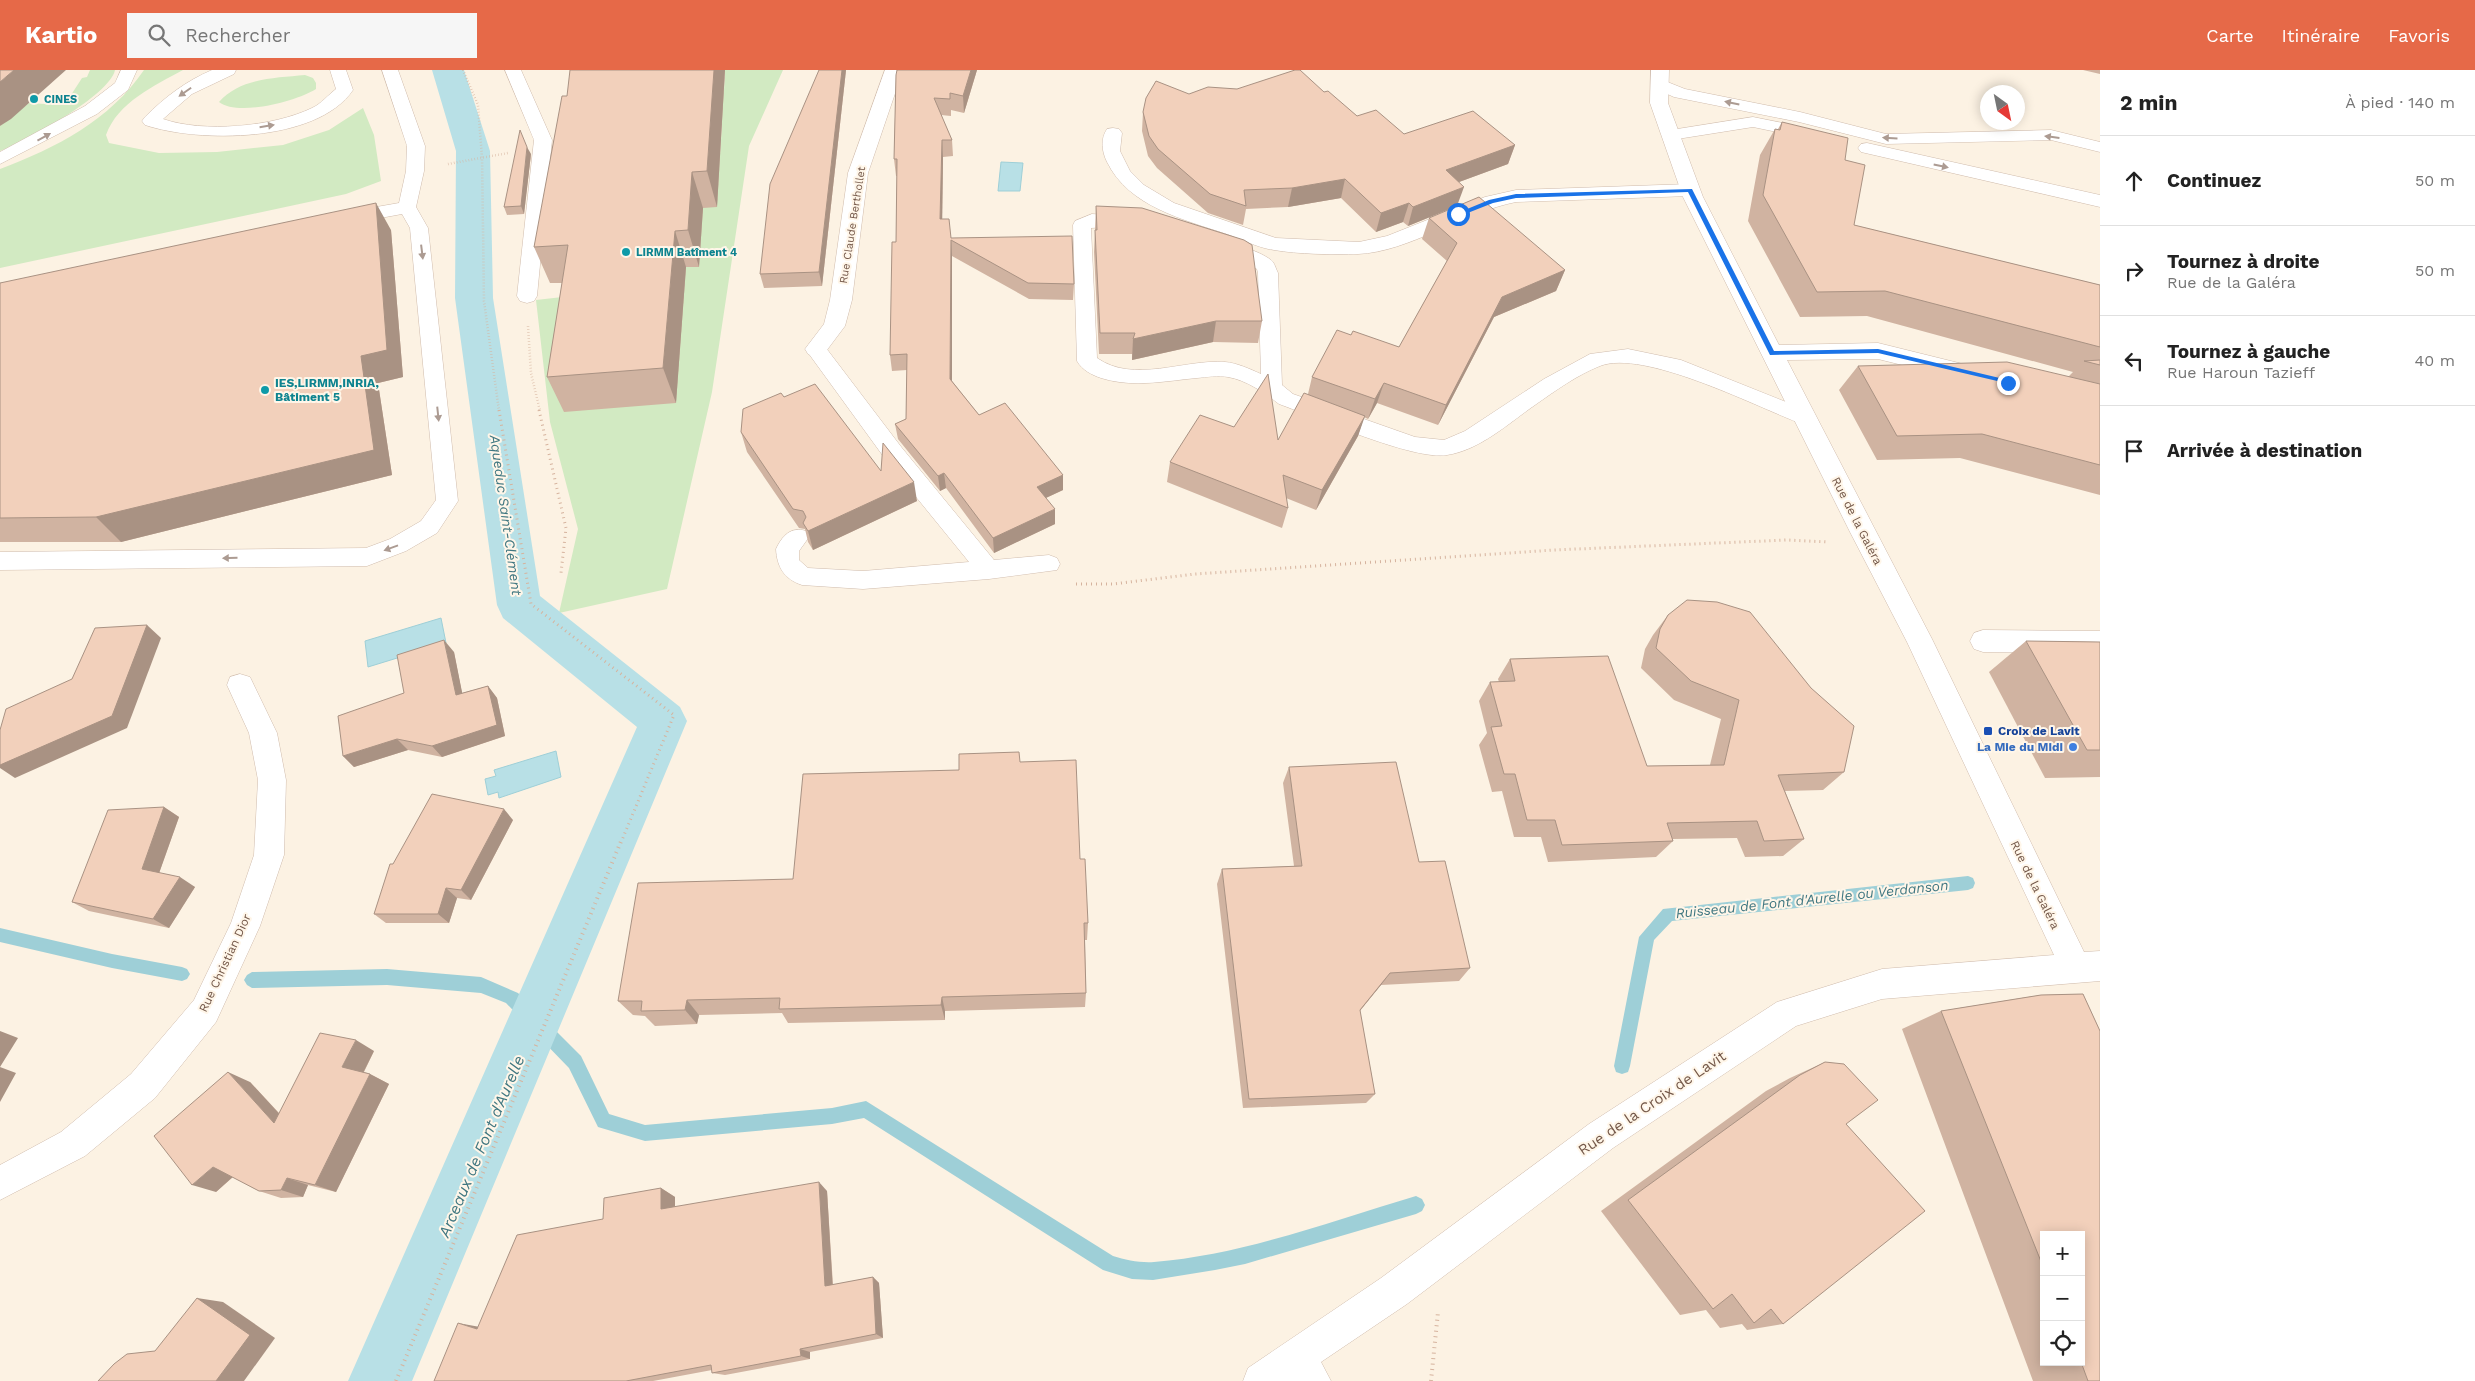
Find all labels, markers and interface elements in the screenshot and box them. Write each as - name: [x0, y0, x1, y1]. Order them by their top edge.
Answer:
- search box: [127, 13, 477, 58]
- text: Kartio: [25, 21, 97, 49]
- icon: search: [145, 21, 173, 49]
- text: Rechercher: [185, 24, 291, 47]
- text: Carte: [2206, 25, 2254, 46]
- text: Itinéraire: [2282, 25, 2360, 46]
- text: Favoris: [2388, 25, 2450, 46]
- north arrow: [1980, 85, 2025, 130]
- one-way arrow: [178, 87, 191, 97]
- text: 2 min: [2120, 90, 2177, 115]
- marker: CINES: [28, 93, 40, 105]
- place label: CINES: [44, 93, 77, 106]
- text: À pied · 140 m: [2345, 93, 2455, 112]
- one-way arrow: [1724, 99, 1739, 107]
- one-way arrow: [260, 121, 276, 129]
- one-way arrow: [36, 133, 51, 141]
- one-way arrow: [1882, 133, 1898, 141]
- one-way arrow: [2044, 133, 2060, 141]
- one-way arrow: [1933, 162, 1949, 170]
- street label: Rue Claude Berthollet: [837, 165, 868, 284]
- icon: ahead: [2120, 167, 2148, 195]
- text: Continuez: [2167, 169, 2261, 192]
- text: 50 m: [2415, 171, 2455, 190]
- route start: [1447, 203, 1470, 226]
- one-way arrow: [418, 244, 426, 260]
- marker: LIRMM Batîment 4: [620, 246, 632, 258]
- place label: LIRMM Batîment 4: [636, 246, 737, 259]
- text: Tournez à droite: [2167, 250, 2319, 273]
- icon: right: [2120, 257, 2148, 285]
- text: 50 m: [2415, 261, 2455, 280]
- text: Rue de la Galéra: [2167, 273, 2296, 292]
- text: Tournez à gauche: [2167, 340, 2330, 363]
- icon: left: [2120, 347, 2148, 375]
- text: 40 m: [2415, 351, 2455, 370]
- text: Rue Haroun Tazieff: [2167, 363, 2315, 382]
- route end: [1997, 372, 2020, 395]
- place label: IES,LIRMM,INRIA, Bâtiment 5: [275, 376, 379, 404]
- marker: IES,LIRMM,INRIA, Bâtiment 5: [259, 384, 271, 396]
- one-way arrow: [434, 406, 442, 422]
- water label: Aqueduc Saint-Clément: [487, 433, 525, 596]
- icon: arrive: [2120, 437, 2148, 465]
- text: Arrivée à destination: [2167, 439, 2362, 462]
- street label: Rue de la Galéra: [1829, 475, 1885, 567]
- one-way arrow: [383, 544, 398, 552]
- one-way arrow: [222, 555, 238, 563]
- place label: Croix de Lavit: [1998, 724, 2080, 738]
- marker: Croix de Lavit: [1982, 725, 1994, 737]
- place label: La Mie du Midi: [1977, 740, 2063, 754]
- marker: La Mie du Midi: [2067, 741, 2079, 753]
- street label: Rue de la Galéra: [2008, 838, 2063, 932]
- water label: Ruisseau de Font d'Aurelle ou Verdanson: [1675, 877, 1949, 921]
- street label: Rue Christian Dior: [196, 912, 254, 1014]
- street label: Rue de la Croix de Lavit: [1575, 1046, 1730, 1159]
- water label: Arceaux de Font d'Aurelle: [434, 1052, 528, 1241]
- map controls: [2040, 1231, 2085, 1366]
- button: +: [2040, 1231, 2085, 1276]
- button: −: [2040, 1276, 2085, 1321]
- button: locate: [2040, 1321, 2085, 1366]

